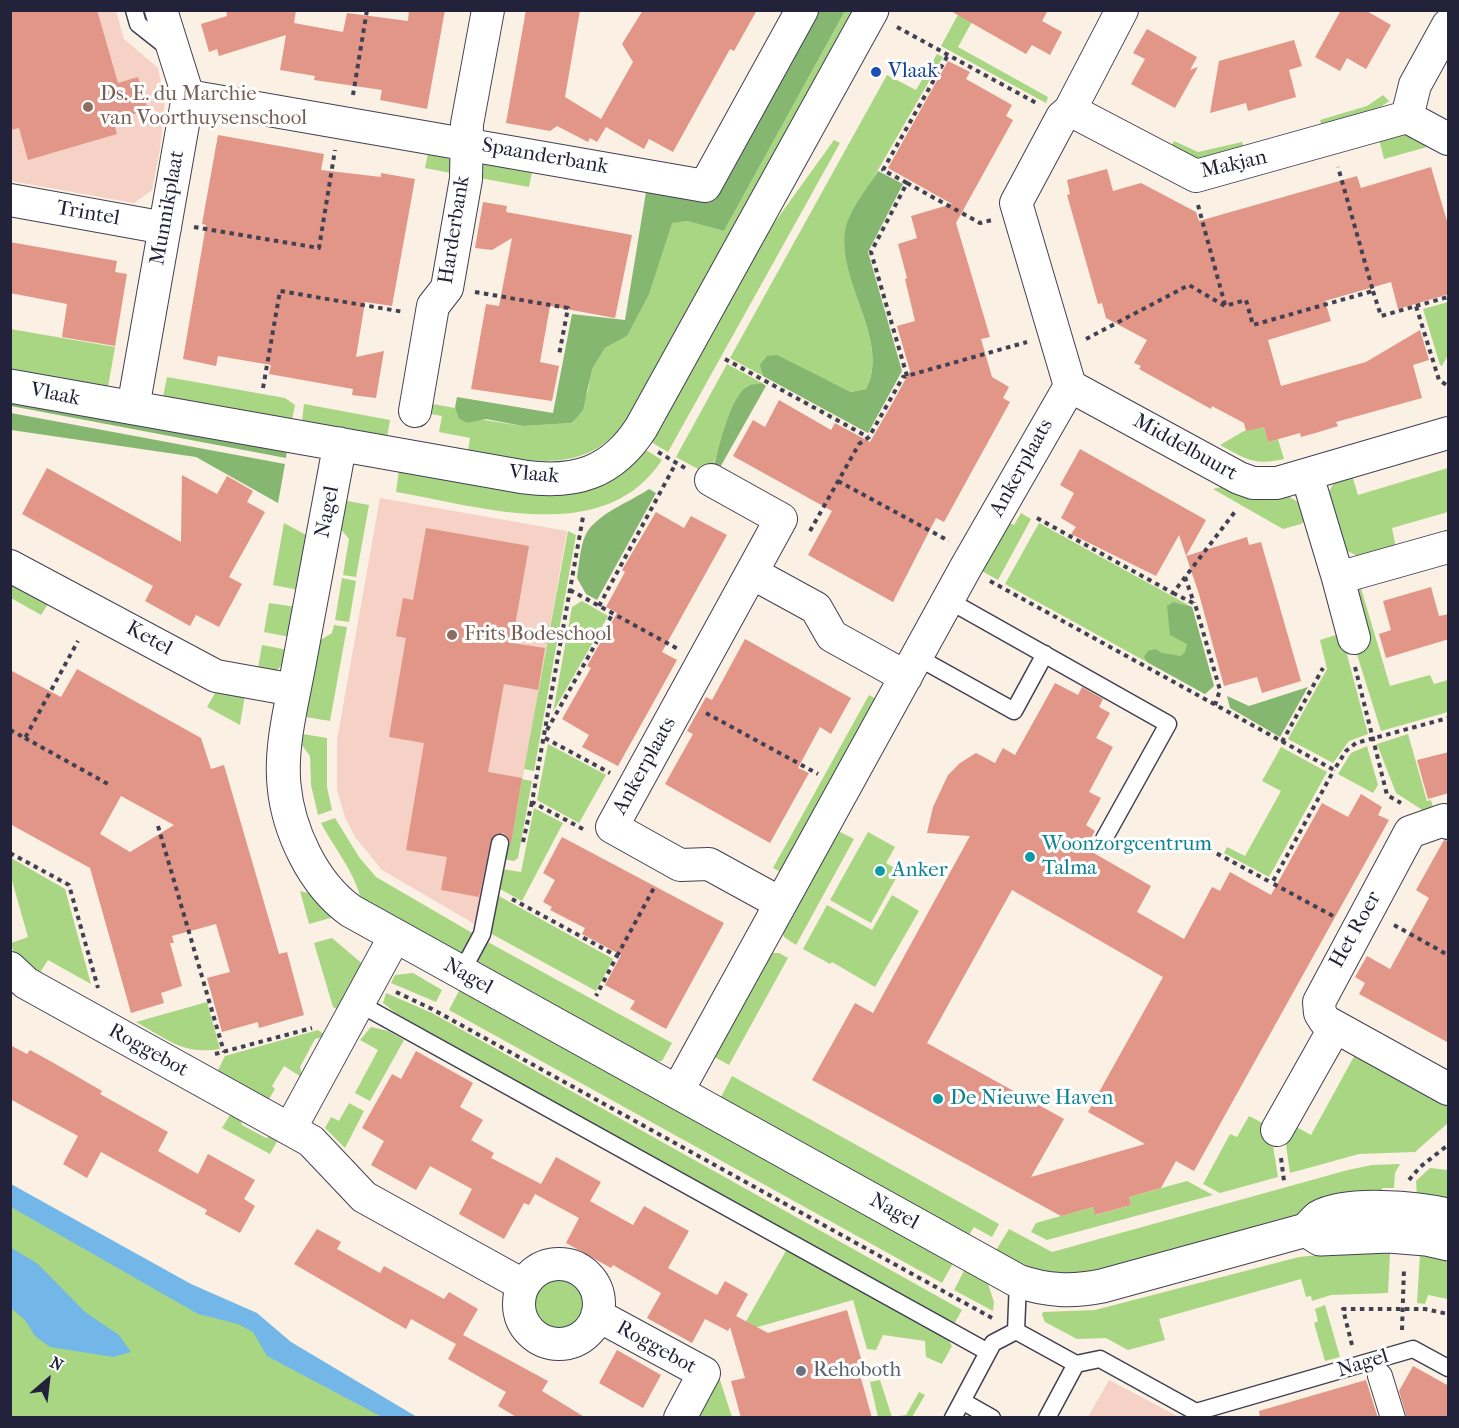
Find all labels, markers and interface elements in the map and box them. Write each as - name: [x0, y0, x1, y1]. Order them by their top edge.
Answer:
- place label: Vlaak: [888, 59, 938, 85]
- marker: Vlaak: [869, 65, 883, 79]
- place label: Ds. E. du Marchie van Voorthuysenschool: [100, 82, 307, 132]
- marker: Ds. E. du Marchie van Voorthuysenschool: [81, 100, 95, 114]
- street label: Spaanderbank: [480, 133, 610, 181]
- street label: Makjan: [1199, 145, 1269, 185]
- street label: Munnikplaat: [146, 149, 190, 267]
- street label: Harderbank: [434, 174, 476, 286]
- street label: Trintel: [55, 196, 121, 232]
- street label: Vlaak: [28, 378, 82, 412]
- street label: Middelbuurt: [1129, 409, 1241, 487]
- street label: Ankerplaats: [985, 415, 1059, 521]
- street label: Vlaak: [508, 460, 560, 490]
- street label: Nagel: [311, 484, 345, 540]
- street label: Ketel: [122, 616, 176, 662]
- place label: Frits Bodeschool: [464, 622, 612, 648]
- marker: Frits Bodeschool: [445, 628, 459, 642]
- street label: Ankerplaats: [608, 713, 682, 819]
- place label: Woonzorgcentrum Talma: [1042, 832, 1212, 882]
- marker: Woonzorgcentrum Talma: [1023, 850, 1037, 864]
- place label: Anker: [892, 858, 948, 884]
- marker: Anker: [873, 864, 887, 878]
- street label: Het Roer: [1325, 887, 1387, 973]
- street label: Nagel: [439, 953, 497, 1001]
- street label: Roggebot: [104, 1019, 192, 1083]
- place label: De Nieuwe Haven: [950, 1086, 1113, 1112]
- marker: De Nieuwe Haven: [931, 1092, 945, 1106]
- street label: Nagel: [865, 1188, 923, 1236]
- street label: Roggebot: [612, 1316, 700, 1380]
- street label: Nagel: [1334, 1344, 1392, 1384]
- north arrow: [18, 1350, 78, 1410]
- text: N: [47, 1352, 66, 1375]
- place label: Rehoboth: [813, 1358, 901, 1384]
- marker: Rehoboth: [794, 1364, 808, 1378]

